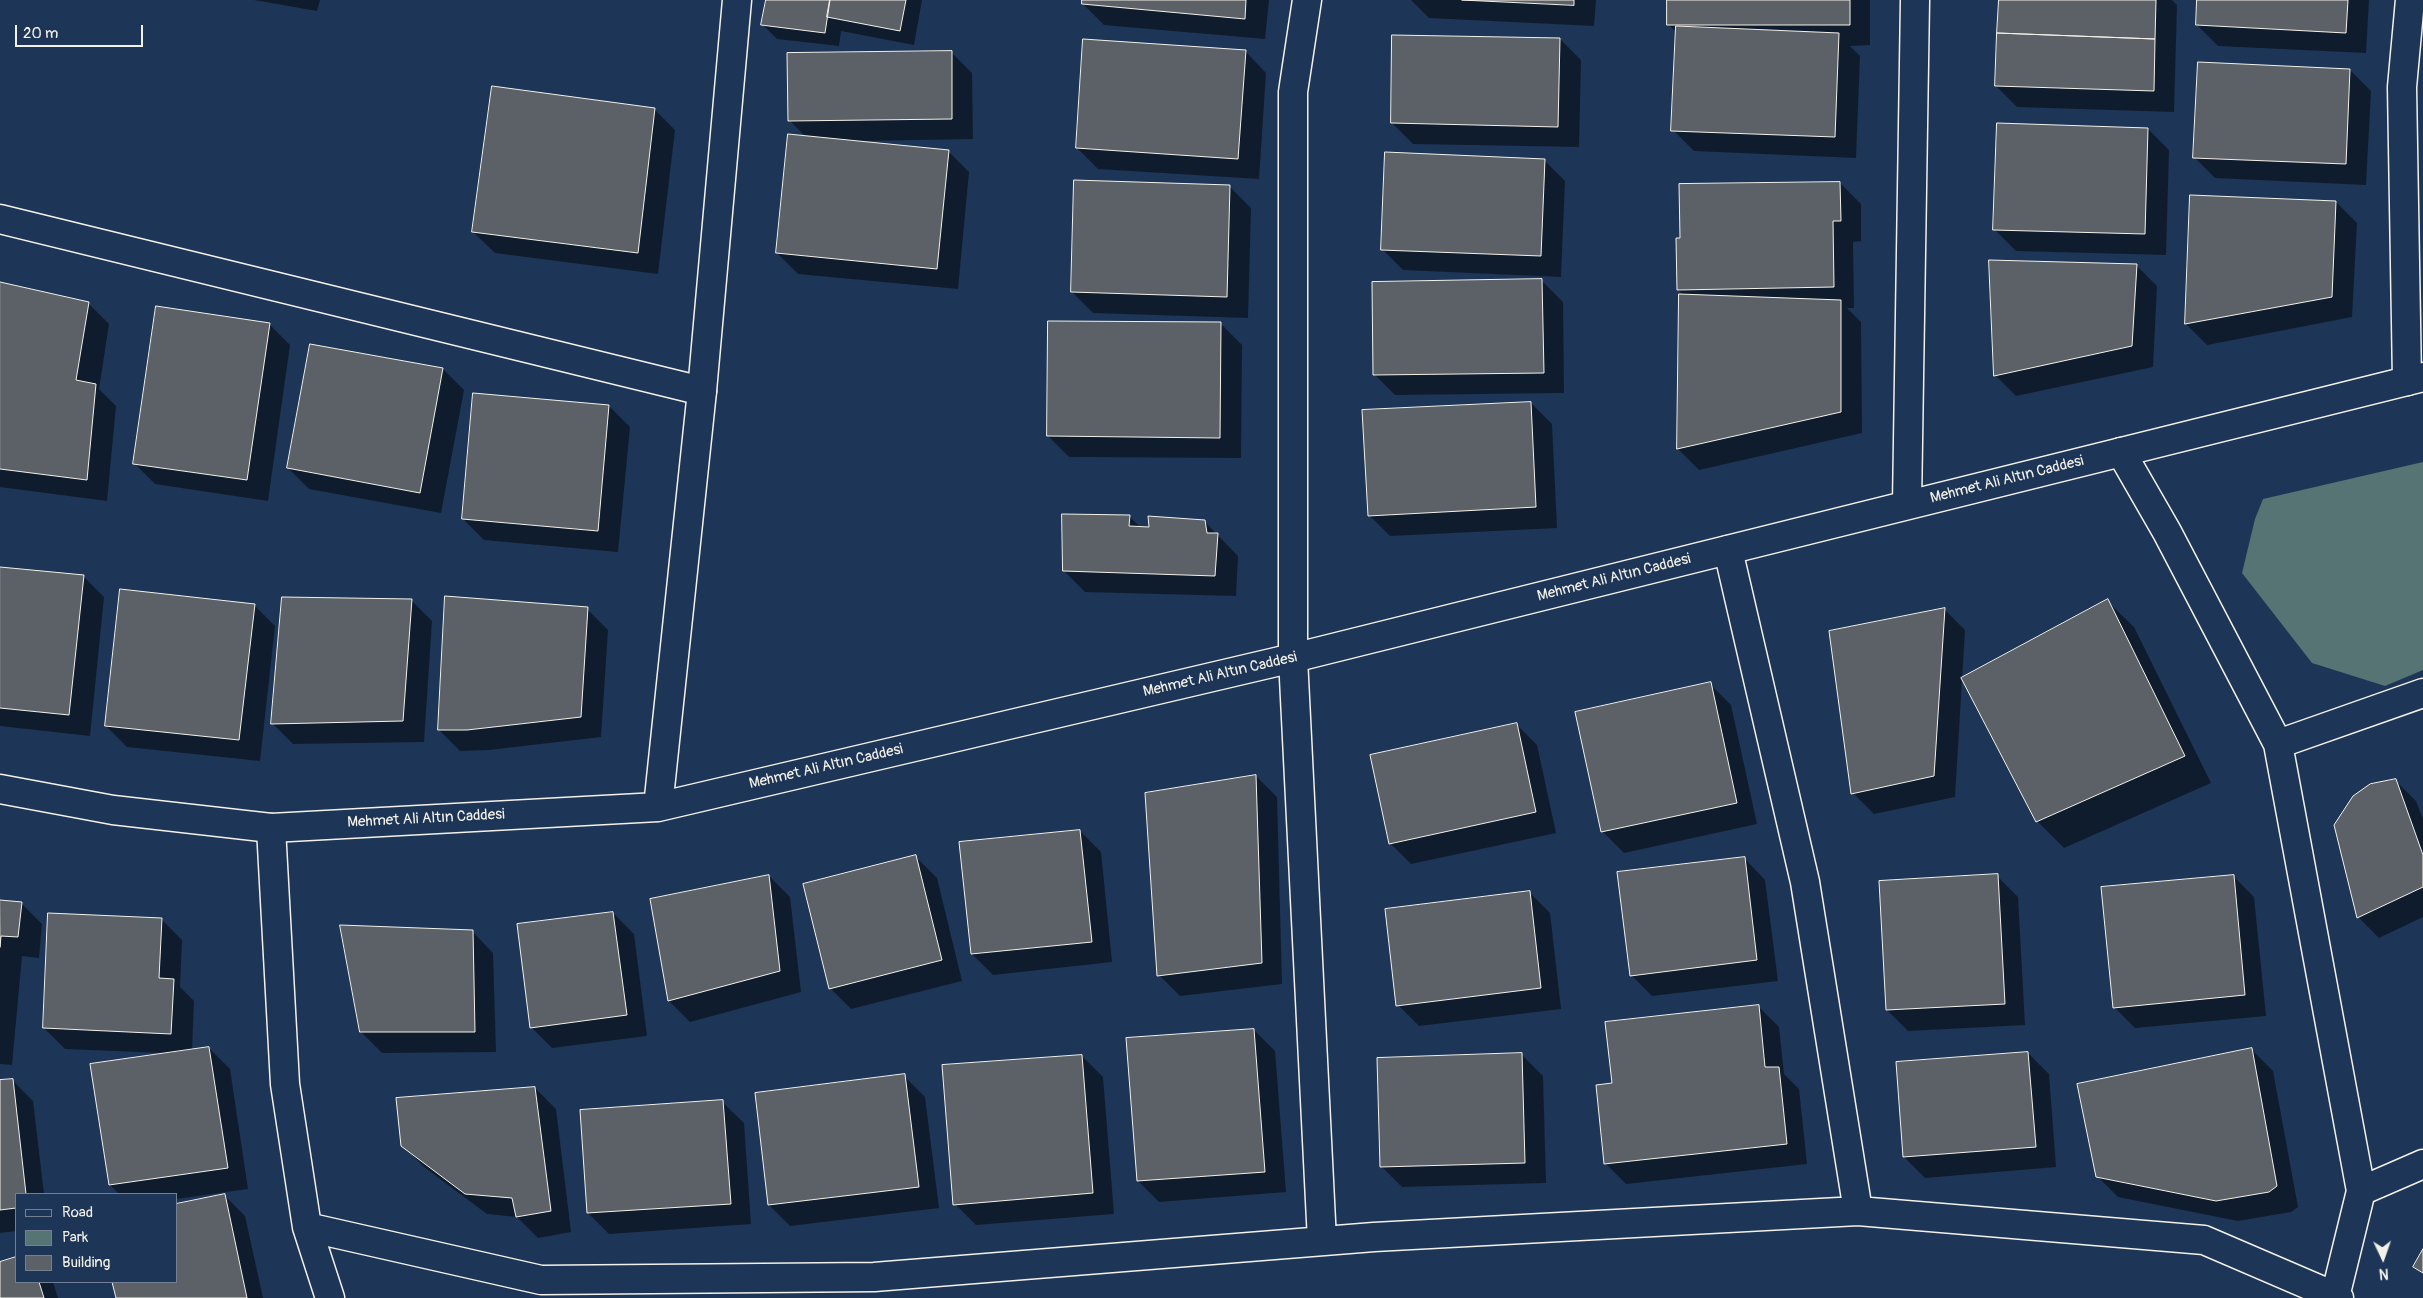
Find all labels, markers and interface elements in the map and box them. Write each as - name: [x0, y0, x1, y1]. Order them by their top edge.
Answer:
- scale bar: [18, 15, 145, 47]
- text: 20 m: [23, 24, 58, 43]
- street label: Mehmet Ali Altın Caddesi: [1928, 452, 2086, 508]
- street label: Mehmet Ali Altın Caddesi: [1535, 550, 1693, 606]
- street label: Mehmet Ali Altın Caddesi: [1141, 649, 1299, 701]
- street label: Mehmet Ali Altın Caddesi: [747, 741, 905, 793]
- street label: Mehmet Ali Altın Caddesi: [347, 806, 505, 832]
- legend: [15, 1193, 178, 1283]
- text: Road: [62, 1203, 93, 1222]
- text: Park: [62, 1228, 88, 1247]
- north arrow: [2358, 1233, 2408, 1283]
- text: Building: [62, 1253, 110, 1272]
- text: N: [2379, 1265, 2389, 1282]

